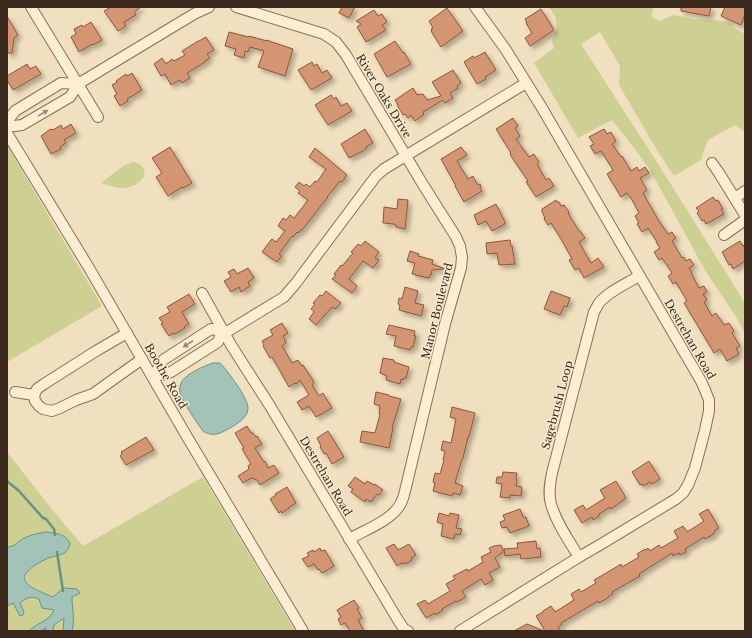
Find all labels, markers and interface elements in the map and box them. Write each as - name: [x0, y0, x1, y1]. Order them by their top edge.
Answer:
- street label: River Oaks Drive: [353, 51, 415, 141]
- one-way arrow: [37, 110, 49, 117]
- street label: Manor Boulevard: [418, 261, 456, 361]
- street label: Destrehan Road: [661, 296, 719, 382]
- one-way arrow: [183, 340, 193, 348]
- street label: Boothe Road: [142, 341, 191, 412]
- street label: Sagebrush Loop: [538, 359, 576, 451]
- street label: Destrehan Road: [297, 434, 356, 519]

